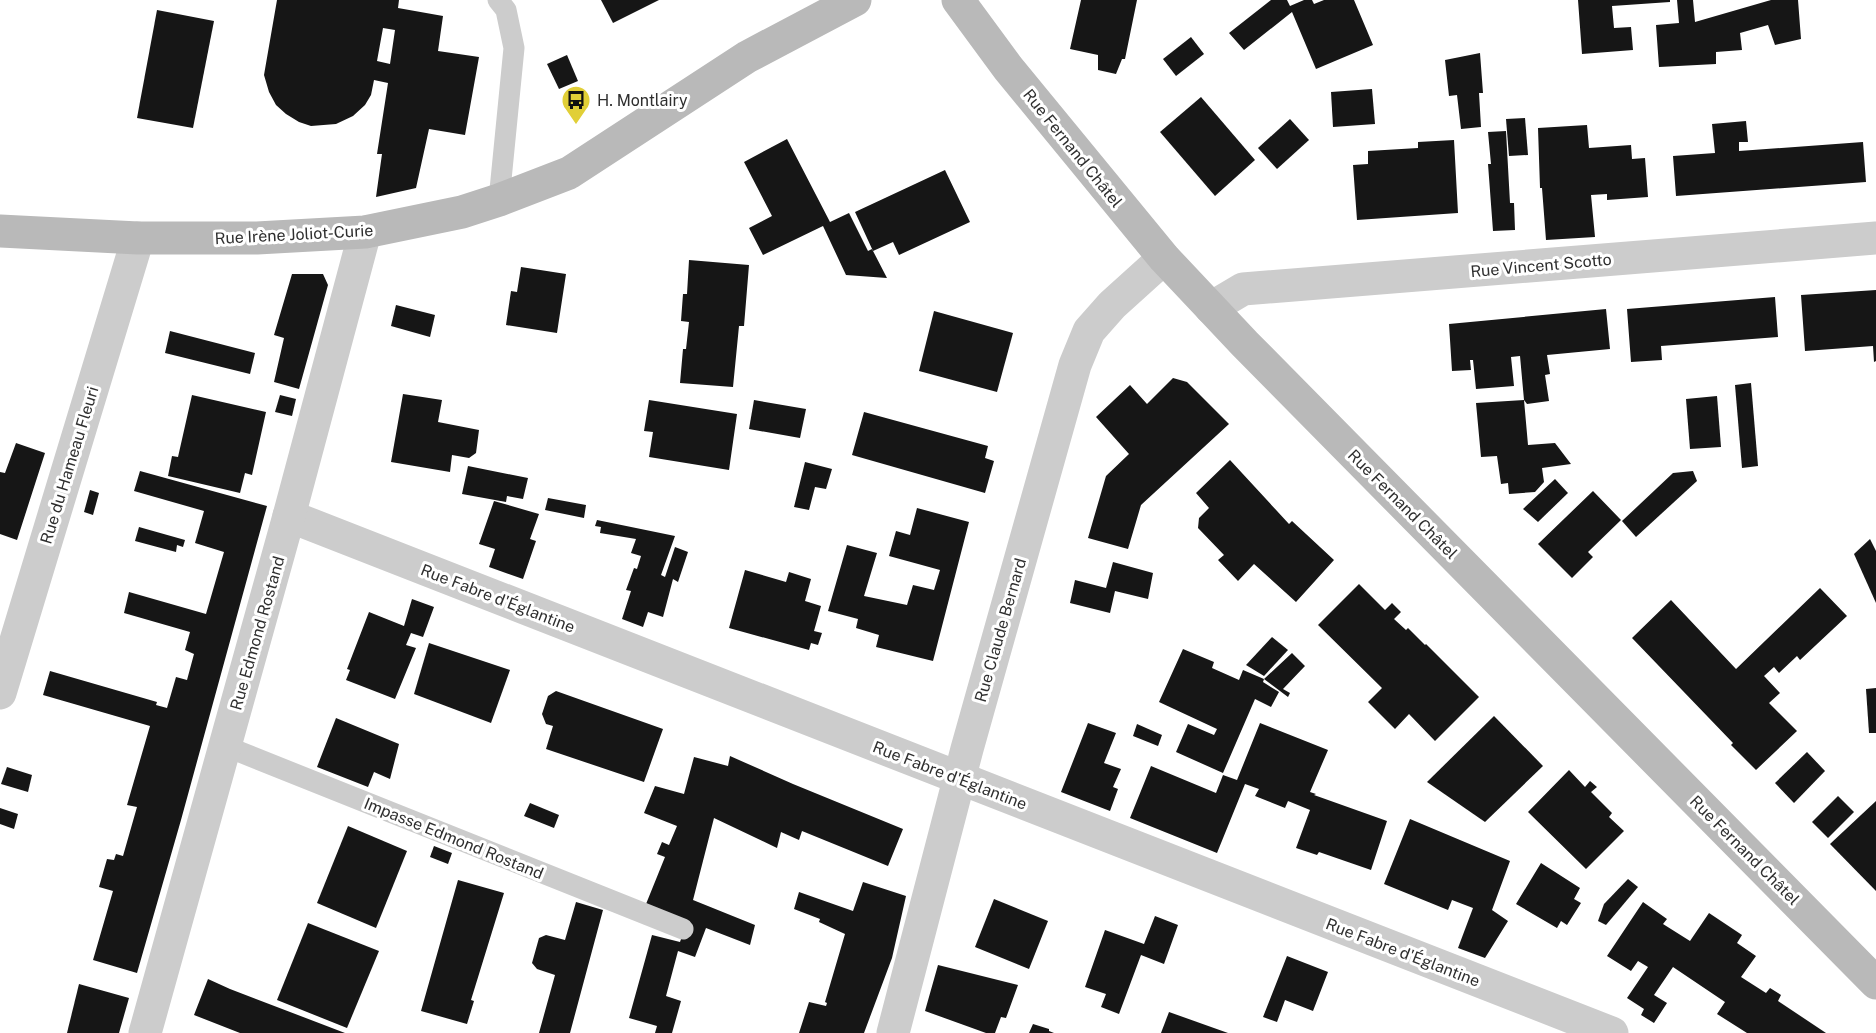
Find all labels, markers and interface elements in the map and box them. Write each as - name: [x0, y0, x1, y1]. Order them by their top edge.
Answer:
- bus stop icon: H. Montlairy: [560, 84, 592, 126]
- street label: Rue Fernand Châtel: [1019, 85, 1126, 211]
- place label: H. Montlairy: [597, 91, 688, 110]
- street label: Rue Irène Joliot-Curie: [214, 221, 374, 248]
- street label: Rue Vincent Scotto: [1470, 250, 1612, 281]
- street label: Rue du Hameau Fleuri: [36, 384, 103, 546]
- street label: Rue Fernand Châtel: [1344, 446, 1461, 563]
- street label: Rue Edmond Rostand: [226, 554, 289, 712]
- street label: Rue Claude Bernard: [971, 556, 1030, 704]
- street label: Rue Fabre d'Églantine: [418, 559, 578, 637]
- street label: Rue Fabre d'Églantine: [870, 736, 1030, 814]
- street label: Rue Fernand Châtel: [1686, 792, 1803, 909]
- street label: Impasse Edmond Rostand: [361, 794, 546, 883]
- street label: Rue Fabre d'Églantine: [1323, 913, 1483, 991]

